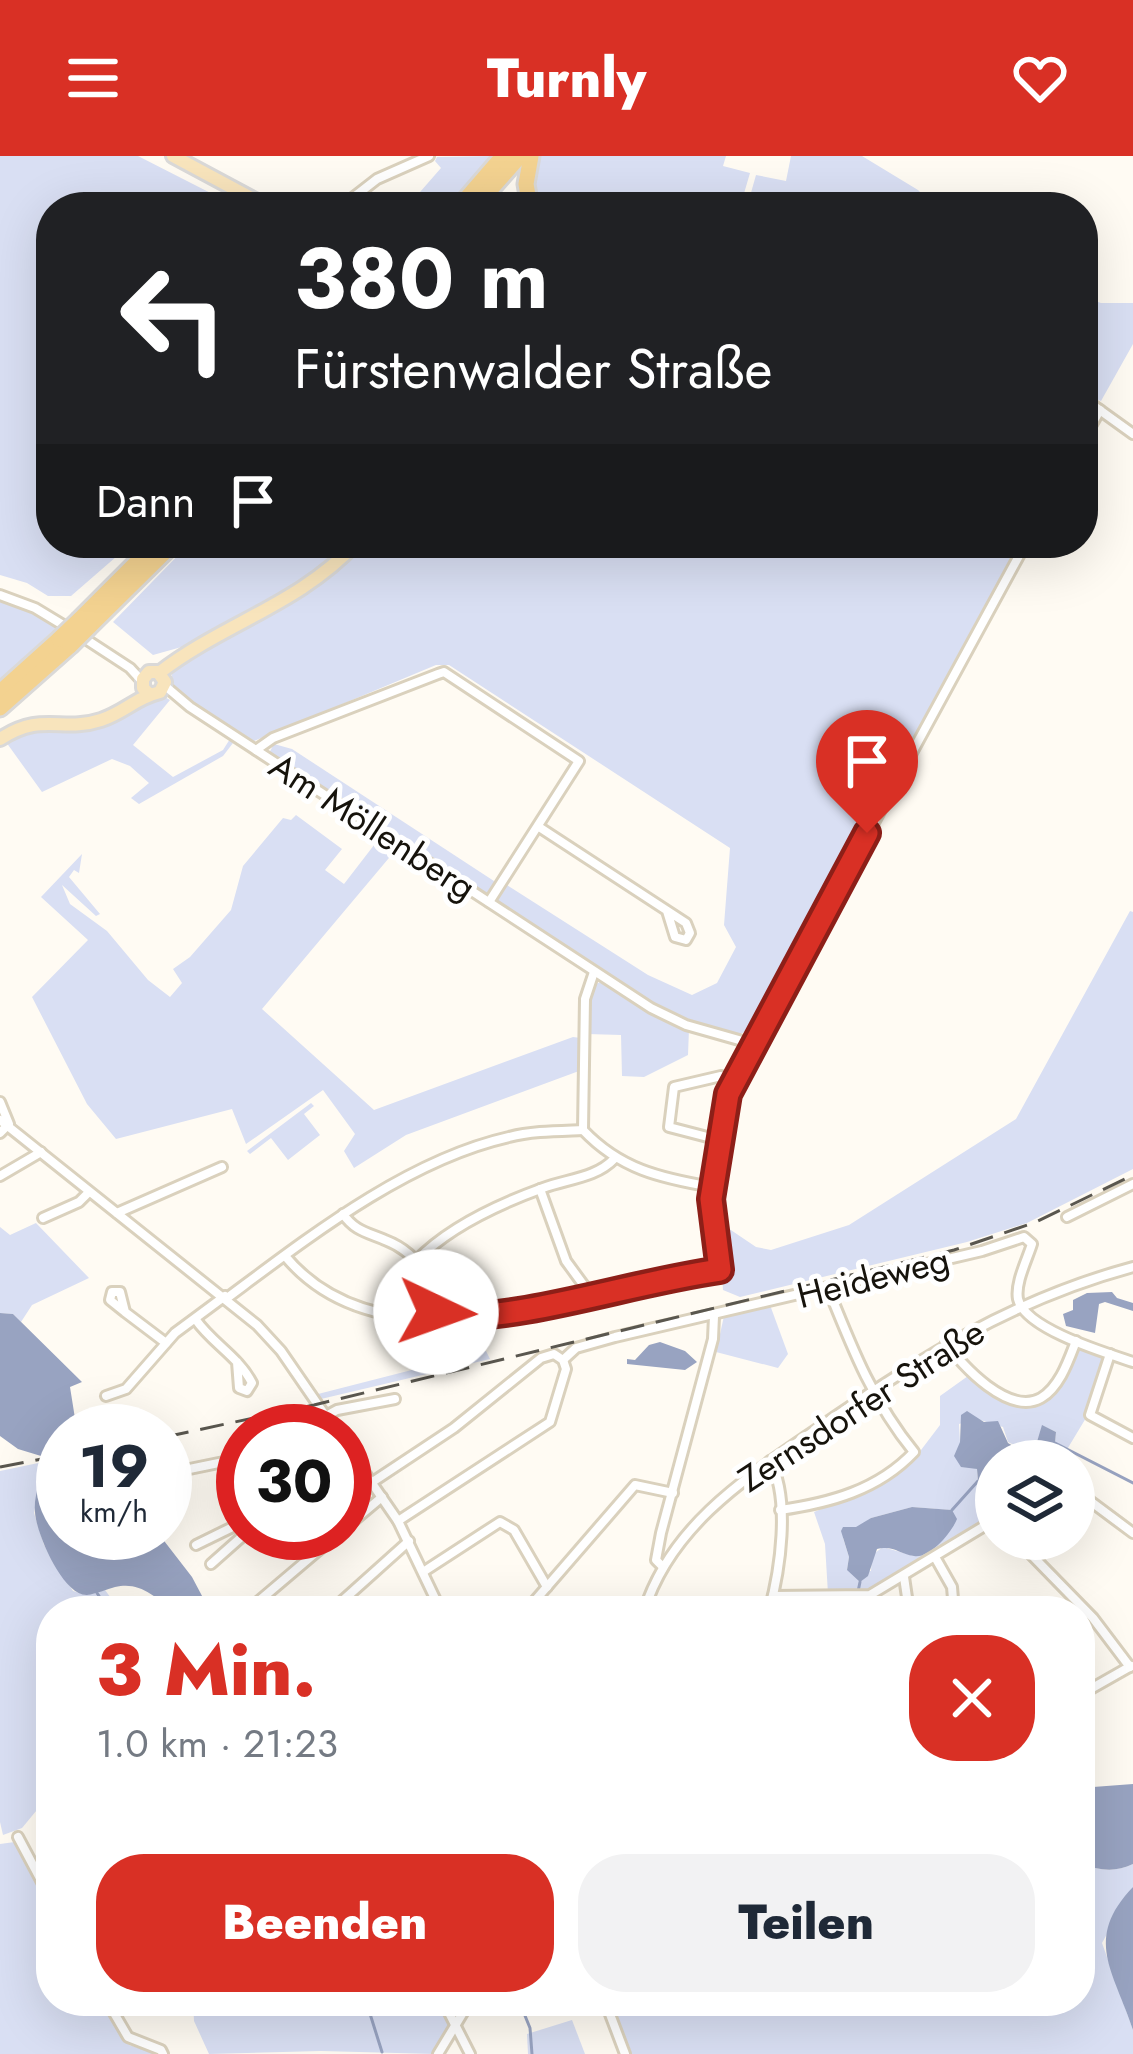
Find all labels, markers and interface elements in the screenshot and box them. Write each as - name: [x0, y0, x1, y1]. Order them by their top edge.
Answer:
- text: Turnly: [487, 39, 646, 117]
- icon: menu: [60, 45, 126, 111]
- icon: heart: [1007, 45, 1073, 111]
- text: 380 m: [294, 218, 549, 340]
- icon: left: [96, 240, 252, 396]
- text: Fürstenwalder Straße: [294, 330, 772, 408]
- icon: arrive: [220, 468, 286, 534]
- text: Dann: [96, 469, 196, 534]
- pin: [816, 710, 918, 833]
- icon: arrive: [834, 728, 900, 794]
- street label: Am Möllenberg: [260, 740, 486, 912]
- street label: Heideweg: [791, 1233, 955, 1321]
- position arrow: [373, 1249, 499, 1375]
- street label: Zernsdorfer Straße: [728, 1306, 994, 1504]
- speed limit sign: 30: [216, 1404, 372, 1560]
- text: 19: [79, 1423, 149, 1510]
- map controls: [975, 1440, 1095, 1560]
- button: layers: [975, 1440, 1095, 1560]
- text: km/h: [80, 1490, 148, 1533]
- text: 3 Min.: [96, 1618, 316, 1722]
- button: close: [909, 1635, 1035, 1761]
- text: 1.0 km · 21:23: [96, 1715, 338, 1772]
- button: Beenden: [96, 1854, 554, 1992]
- button: Teilen: [578, 1854, 1035, 1992]

